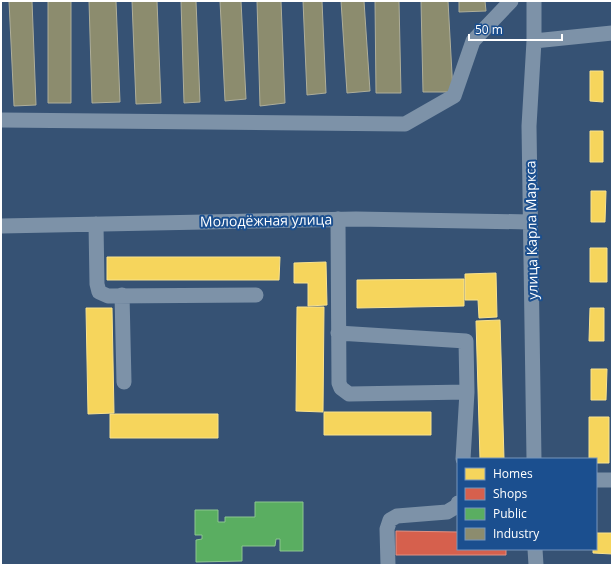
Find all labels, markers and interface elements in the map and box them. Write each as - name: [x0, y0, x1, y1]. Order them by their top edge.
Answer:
- scale bar: [469, 16, 562, 42]
- text: 50 m: [475, 21, 503, 38]
- street label: улица Карла Маркса: [520, 160, 542, 300]
- street label: Молодёжная улица: [200, 209, 332, 231]
- legend: [457, 458, 597, 550]
- text: Homes: [493, 465, 533, 482]
- text: Shops: [493, 485, 528, 502]
- text: Public: [493, 505, 527, 522]
- text: Industry: [493, 525, 540, 542]

